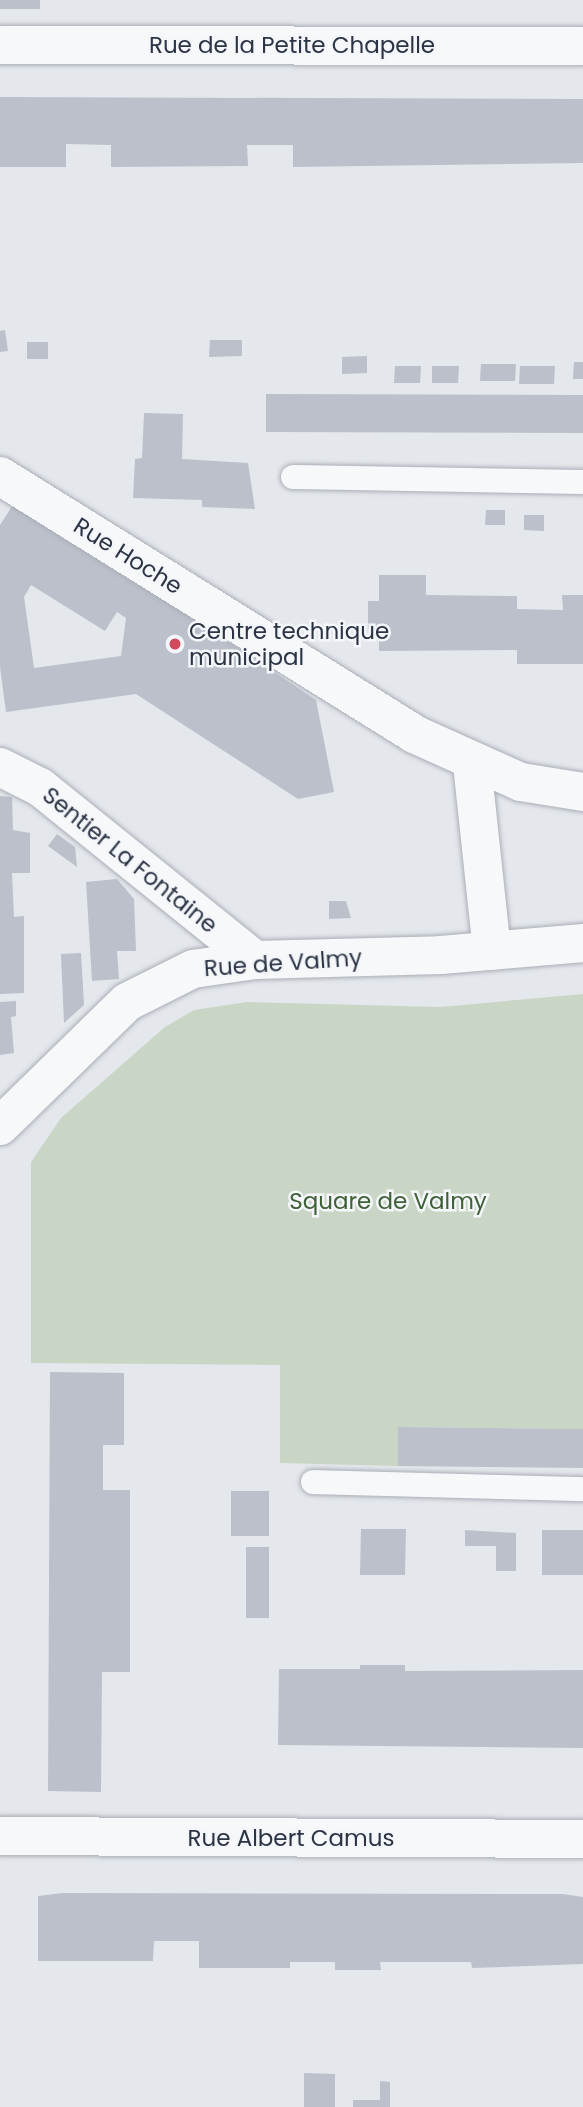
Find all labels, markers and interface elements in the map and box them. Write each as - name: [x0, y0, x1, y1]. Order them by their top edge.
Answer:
- street label: Rue de la Petite Chapelle: [149, 31, 435, 59]
- street label: Rue Hoche: [69, 512, 187, 600]
- place label: Centre technique municipal: [189, 617, 389, 671]
- marker: Centre technique municipal: [167, 636, 183, 652]
- street label: Sentier La Fontaine: [37, 781, 223, 939]
- street label: Rue de Valmy: [203, 944, 363, 982]
- park label: Square de Valmy: [289, 1187, 487, 1215]
- street label: Rue Albert Camus: [188, 1824, 394, 1852]

